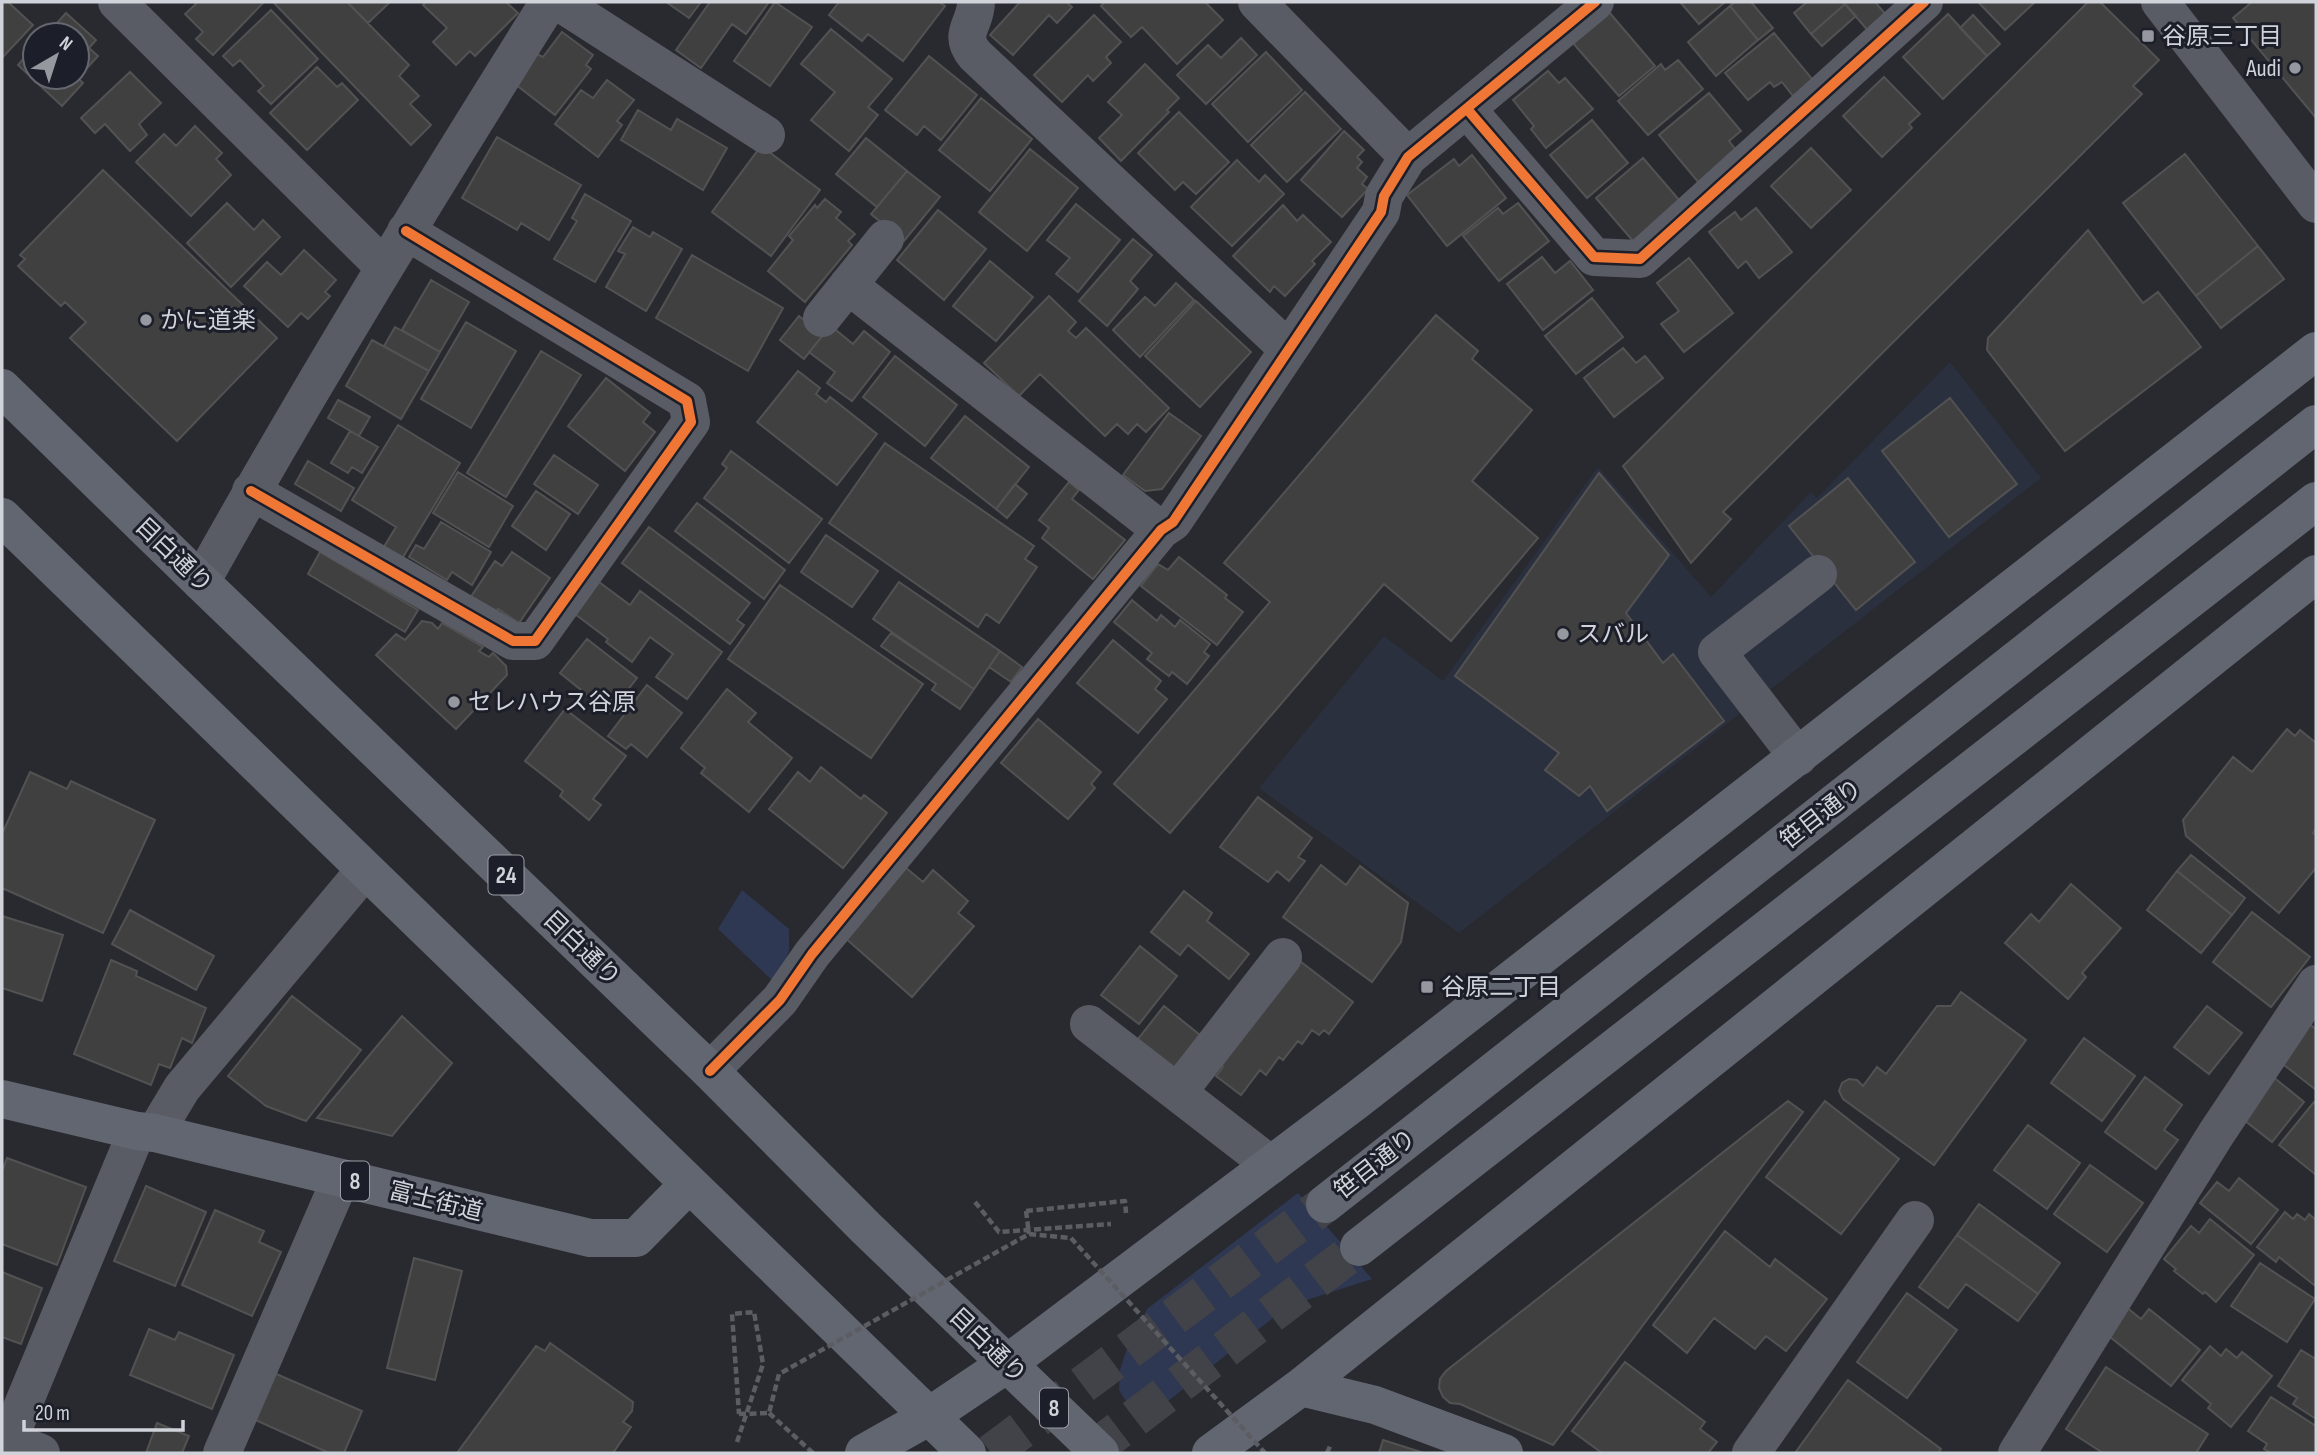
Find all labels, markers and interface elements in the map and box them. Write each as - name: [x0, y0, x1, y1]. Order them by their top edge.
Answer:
- north arrow: [21, 21, 91, 91]
- place label: 谷原三丁目: [2162, 22, 2282, 51]
- marker: 谷原三丁目: [2140, 28, 2156, 44]
- text: N: [55, 32, 77, 56]
- place label: Audi: [2245, 54, 2281, 83]
- marker: Audi: [2287, 60, 2303, 76]
- place label: かに道楽: [160, 306, 256, 335]
- marker: かに道楽: [138, 312, 154, 328]
- street label: 目白通り: [129, 512, 218, 599]
- place label: スバル: [1577, 620, 1649, 649]
- marker: スバル: [1555, 626, 1571, 642]
- place label: セレハウス谷原: [468, 688, 636, 717]
- marker: セレハウス谷原: [446, 694, 462, 710]
- street label: 笹目通り: [1775, 773, 1868, 855]
- road number: 24: [489, 856, 524, 894]
- street label: 目白通り: [537, 905, 626, 992]
- place label: 谷原二丁目: [1441, 973, 1561, 1002]
- marker: 谷原二丁目: [1419, 979, 1435, 995]
- street label: 笹目通り: [1329, 1123, 1422, 1205]
- road number: 8: [341, 1162, 369, 1200]
- street label: 富士街道: [386, 1176, 486, 1227]
- street label: 目白通り: [943, 1302, 1032, 1389]
- scale bar: [24, 1388, 184, 1432]
- road number: 8: [1040, 1388, 1068, 1428]
- text: 20 m: [35, 1401, 70, 1426]

